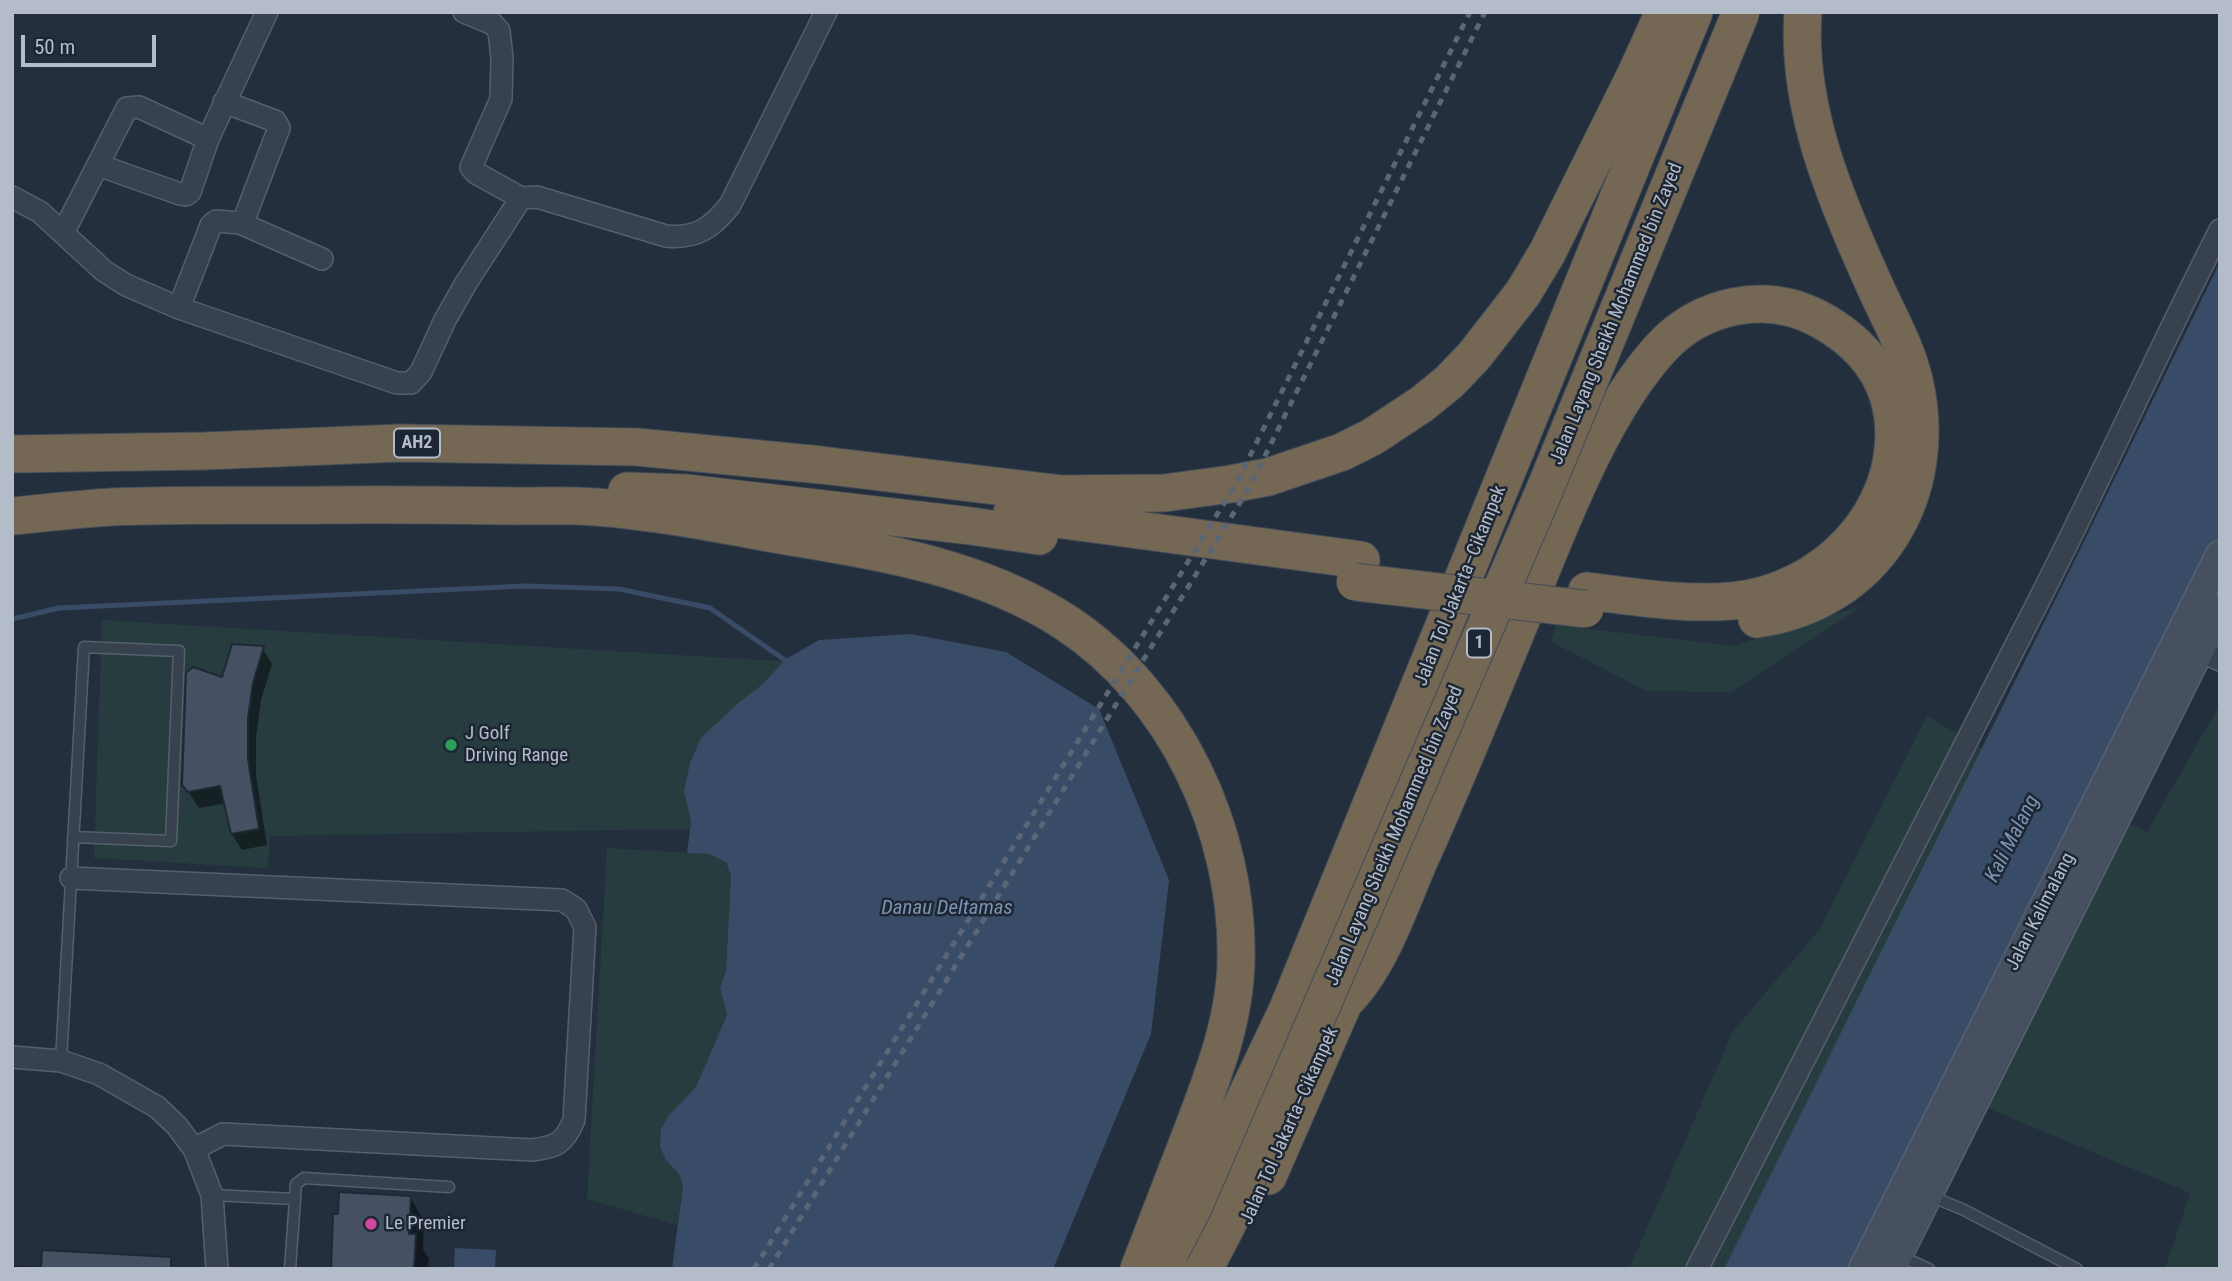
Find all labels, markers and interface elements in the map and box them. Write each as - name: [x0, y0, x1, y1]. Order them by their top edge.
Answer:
- scale bar: [24, 21, 159, 65]
- text: 50 m: [34, 35, 75, 59]
- street label: Jalan Layang Sheikh Mohammed bin Zayed: [1546, 160, 1688, 468]
- road number: AH2: [394, 428, 440, 458]
- street label: Jalan Tol Jakarta–Cikampek: [1410, 482, 1512, 690]
- road number: 1: [1467, 628, 1491, 658]
- street label: Jalan Layang Sheikh Mohammed bin Zayed: [1321, 683, 1469, 989]
- place label: J Golf Driving Range: [465, 723, 568, 767]
- marker: J Golf Driving Range: [443, 737, 459, 753]
- water label: Kali Malang: [1980, 791, 2046, 887]
- street label: Jalan Kalimalang: [2002, 849, 2080, 975]
- water label: Danau Deltamas: [881, 896, 1013, 922]
- street label: Jalan Tol Jakarta–Cikampek: [1236, 1023, 1344, 1229]
- place label: Le Premier: [385, 1213, 466, 1235]
- marker: Le Premier: [363, 1216, 379, 1232]

